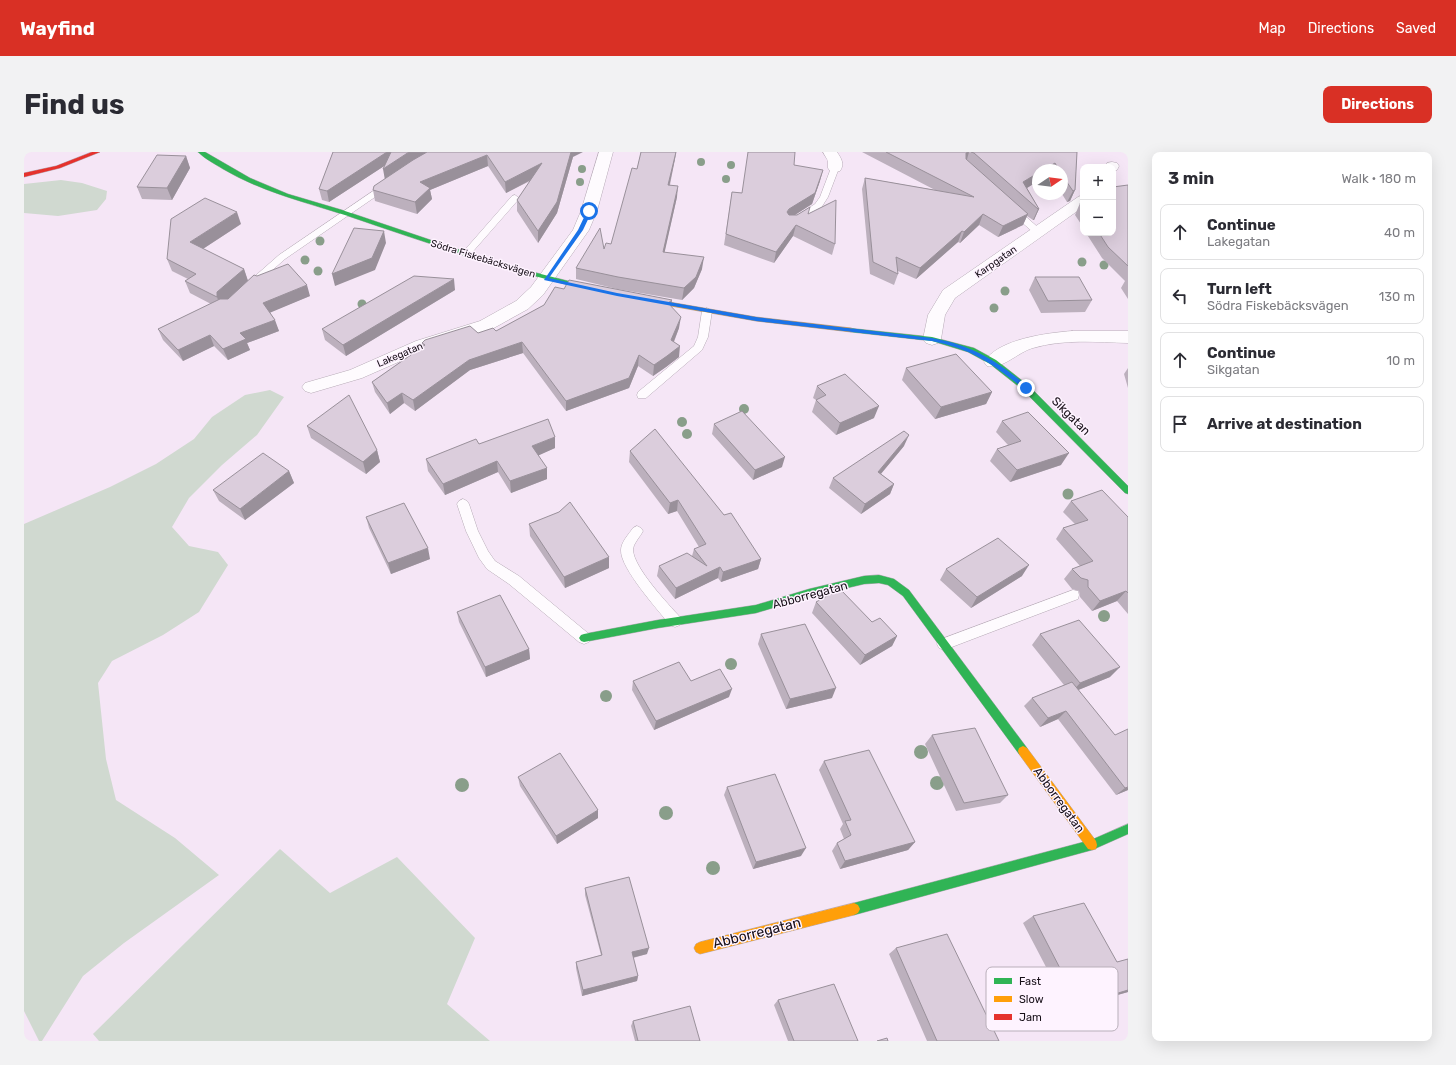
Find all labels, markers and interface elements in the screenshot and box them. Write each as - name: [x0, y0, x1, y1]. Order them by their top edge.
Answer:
- text: Wayfind: [20, 17, 95, 40]
- text: Map: [1259, 20, 1286, 37]
- text: Directions: [1308, 20, 1374, 37]
- text: Saved: [1396, 20, 1436, 37]
- button: Directions: [1323, 86, 1432, 123]
- text: Find us: [24, 88, 124, 121]
- north arrow: [1032, 164, 1068, 200]
- map controls: [1080, 164, 1116, 236]
- button: +: [1080, 164, 1116, 200]
- text: 3 min: [1168, 168, 1214, 188]
- text: Walk · 180 m: [1341, 171, 1416, 186]
- button: −: [1080, 200, 1116, 236]
- route start: [580, 202, 598, 220]
- text: Continue: [1207, 216, 1276, 234]
- icon: ahead: [1169, 221, 1191, 243]
- text: 40 m: [1384, 225, 1415, 240]
- text: Lakegatan: [1207, 234, 1270, 249]
- street label: Södra Fiskebäcksvägen: [429, 237, 537, 281]
- street label: Karpgatan: [973, 243, 1019, 281]
- text: Turn left: [1207, 280, 1272, 298]
- icon: left: [1169, 285, 1191, 307]
- text: 130 m: [1379, 289, 1415, 304]
- text: Södra Fiskebäcksvägen: [1207, 298, 1349, 313]
- street label: Lakegatan: [375, 340, 425, 370]
- text: Continue: [1207, 344, 1276, 362]
- icon: ahead: [1169, 349, 1191, 371]
- text: 10 m: [1386, 353, 1415, 368]
- text: Sikgatan: [1207, 362, 1260, 377]
- route end: [1017, 379, 1035, 397]
- street label: Sikgatan: [1049, 394, 1093, 438]
- icon: arrive: [1169, 413, 1191, 435]
- text: Arrive at destination: [1207, 415, 1362, 433]
- street label: Abborregatan: [771, 578, 849, 612]
- street label: Abborregatan: [1031, 765, 1087, 835]
- street label: Abborregatan: [711, 914, 803, 952]
- legend: [986, 967, 1118, 1031]
- text: Fast: [1019, 975, 1042, 988]
- text: Slow: [1019, 993, 1044, 1006]
- text: Jam: [1019, 1011, 1042, 1024]

